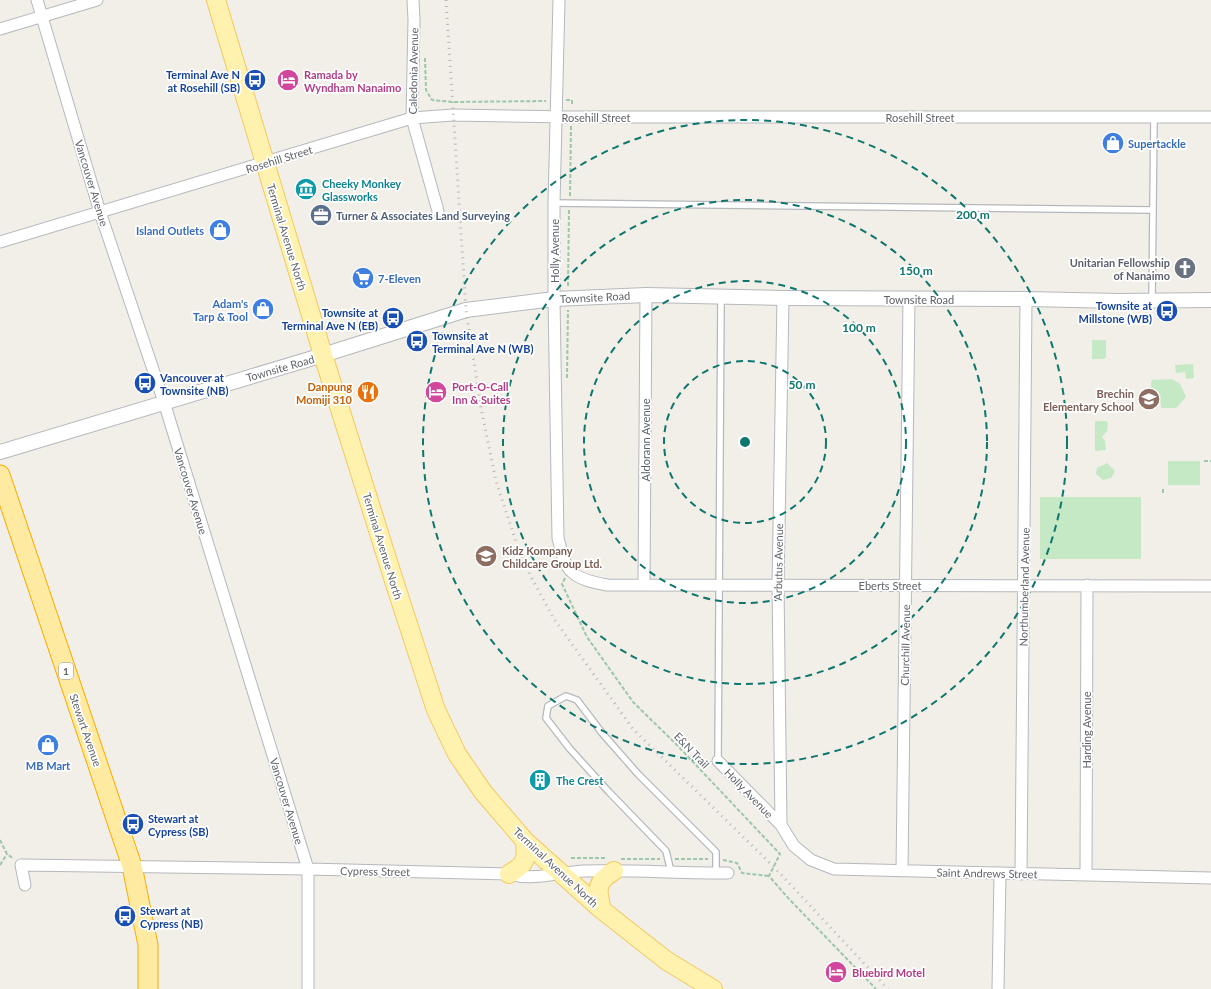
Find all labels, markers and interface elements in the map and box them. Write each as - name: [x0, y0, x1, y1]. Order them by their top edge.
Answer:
- street label: Caledonia Avenue: [406, 27, 420, 114]
- bus stop icon: Terminal Ave N at Rosehill (SB): [242, 67, 268, 93]
- hotel icon: Ramada by Wyndham Nanaimo: [275, 67, 301, 93]
- place label: Terminal Ave N at Rosehill (SB): [166, 68, 240, 94]
- place label: Ramada by Wyndham Nanaimo: [304, 68, 401, 94]
- street label: Rosehill Street: [561, 111, 631, 124]
- street label: Rosehill Street: [885, 111, 955, 124]
- shop icon: Supertackle: [1100, 130, 1126, 156]
- place label: Supertackle: [1128, 137, 1186, 150]
- street label: Vancouver Avenue: [73, 138, 111, 228]
- street label: Rosehill Street: [244, 143, 314, 175]
- museum icon: Cheeky Monkey Glassworks: [293, 176, 319, 202]
- place label: Cheeky Monkey Glassworks: [322, 177, 401, 203]
- street label: Terminal Avenue North: [265, 182, 309, 292]
- office icon: Turner & Associates Land Surveying: [308, 202, 334, 228]
- text: 200 m: [956, 207, 990, 222]
- place label: Turner & Associates Land Surveying: [336, 209, 510, 222]
- shop icon: Island Outlets: [207, 217, 233, 243]
- street label: Holly Avenue: [548, 219, 561, 283]
- place label: Island Outlets: [136, 224, 204, 237]
- church icon: Unitarian Fellowship of Nanaimo: [1172, 255, 1198, 281]
- place label: Unitarian Fellowship of Nanaimo: [1070, 256, 1170, 282]
- text: 150 m: [899, 263, 933, 278]
- supermarket icon: 7-Eleven: [350, 265, 376, 291]
- place label: 7-Eleven: [378, 272, 421, 285]
- street label: Townsite Road: [559, 289, 631, 305]
- street label: Townsite Road: [884, 293, 954, 306]
- shop icon: Adam's Tarp & Tool: [250, 296, 276, 322]
- place label: Adam's Tarp & Tool: [193, 297, 248, 323]
- bus stop icon: Townsite at Millstone (WB): [1154, 298, 1180, 324]
- place label: Townsite at Millstone (WB): [1079, 299, 1153, 325]
- bus stop icon: Townsite at Terminal Ave N (EB): [380, 305, 406, 331]
- place label: Townsite at Terminal Ave N (EB): [282, 306, 379, 332]
- text: 100 m: [842, 320, 876, 335]
- bus stop icon: Townsite at Terminal Ave N (WB): [404, 328, 430, 354]
- place label: Townsite at Terminal Ave N (WB): [432, 329, 533, 355]
- street label: Townsite Road: [244, 352, 316, 384]
- bus stop icon: Vancouver at Townsite (NB): [132, 370, 158, 396]
- place label: Vancouver at Townsite (NB): [159, 371, 229, 397]
- text: 50 m: [789, 377, 815, 392]
- restaurant icon: Danpung Momiji 310: [355, 379, 381, 405]
- hotel icon: Port-O-Call Inn & Suites: [423, 379, 449, 405]
- place label: Danpung Momiji 310: [296, 380, 353, 406]
- place label: Port-O-Call Inn & Suites: [452, 380, 511, 406]
- school or university icon: Brechin Elementary School: [1136, 386, 1162, 412]
- place label: Brechin Elementary School: [1043, 387, 1134, 413]
- street label: Aldorann Avenue: [639, 398, 652, 481]
- centre of rings: [738, 435, 752, 449]
- street label: Vancouver Avenue: [172, 446, 210, 536]
- street label: Terminal Avenue North: [361, 491, 405, 601]
- street label: Arbutus Avenue: [771, 523, 785, 601]
- street label: Northumberland Avenue: [1016, 527, 1032, 647]
- school or university icon: Kidz Kompany Childcare Group Ltd.: [473, 543, 499, 569]
- place label: Kidz Kompany Childcare Group Ltd.: [502, 544, 602, 570]
- street label: Eberts Street: [859, 579, 921, 592]
- street label: Churchill Avenue: [898, 604, 912, 686]
- road number: 1: [59, 663, 73, 679]
- street label: Harding Avenue: [1080, 691, 1093, 769]
- street label: Stewart Avenue: [67, 692, 105, 768]
- street label: E&N Trail: [672, 729, 712, 771]
- shop icon: MB Mart: [35, 732, 61, 758]
- street label: Vancouver Avenue: [268, 756, 306, 846]
- place label: MB Mart: [26, 759, 71, 772]
- street label: Holly Avenue: [722, 765, 776, 821]
- building icon: The Crest: [527, 767, 553, 793]
- place label: The Crest: [556, 774, 604, 787]
- bus stop icon: Stewart at Cypress (SB): [120, 811, 146, 837]
- place label: Stewart at Cypress (SB): [148, 812, 209, 838]
- street label: Terminal Avenue North: [511, 824, 601, 910]
- street label: Cypress Street: [340, 864, 410, 878]
- street label: Saint Andrews Street: [936, 866, 1038, 880]
- bus stop icon: Stewart at Cypress (NB): [112, 903, 138, 929]
- place label: Stewart at Cypress (NB): [140, 904, 203, 930]
- hotel icon: Bluebird Motel: [823, 959, 849, 985]
- place label: Bluebird Motel: [852, 966, 925, 979]

